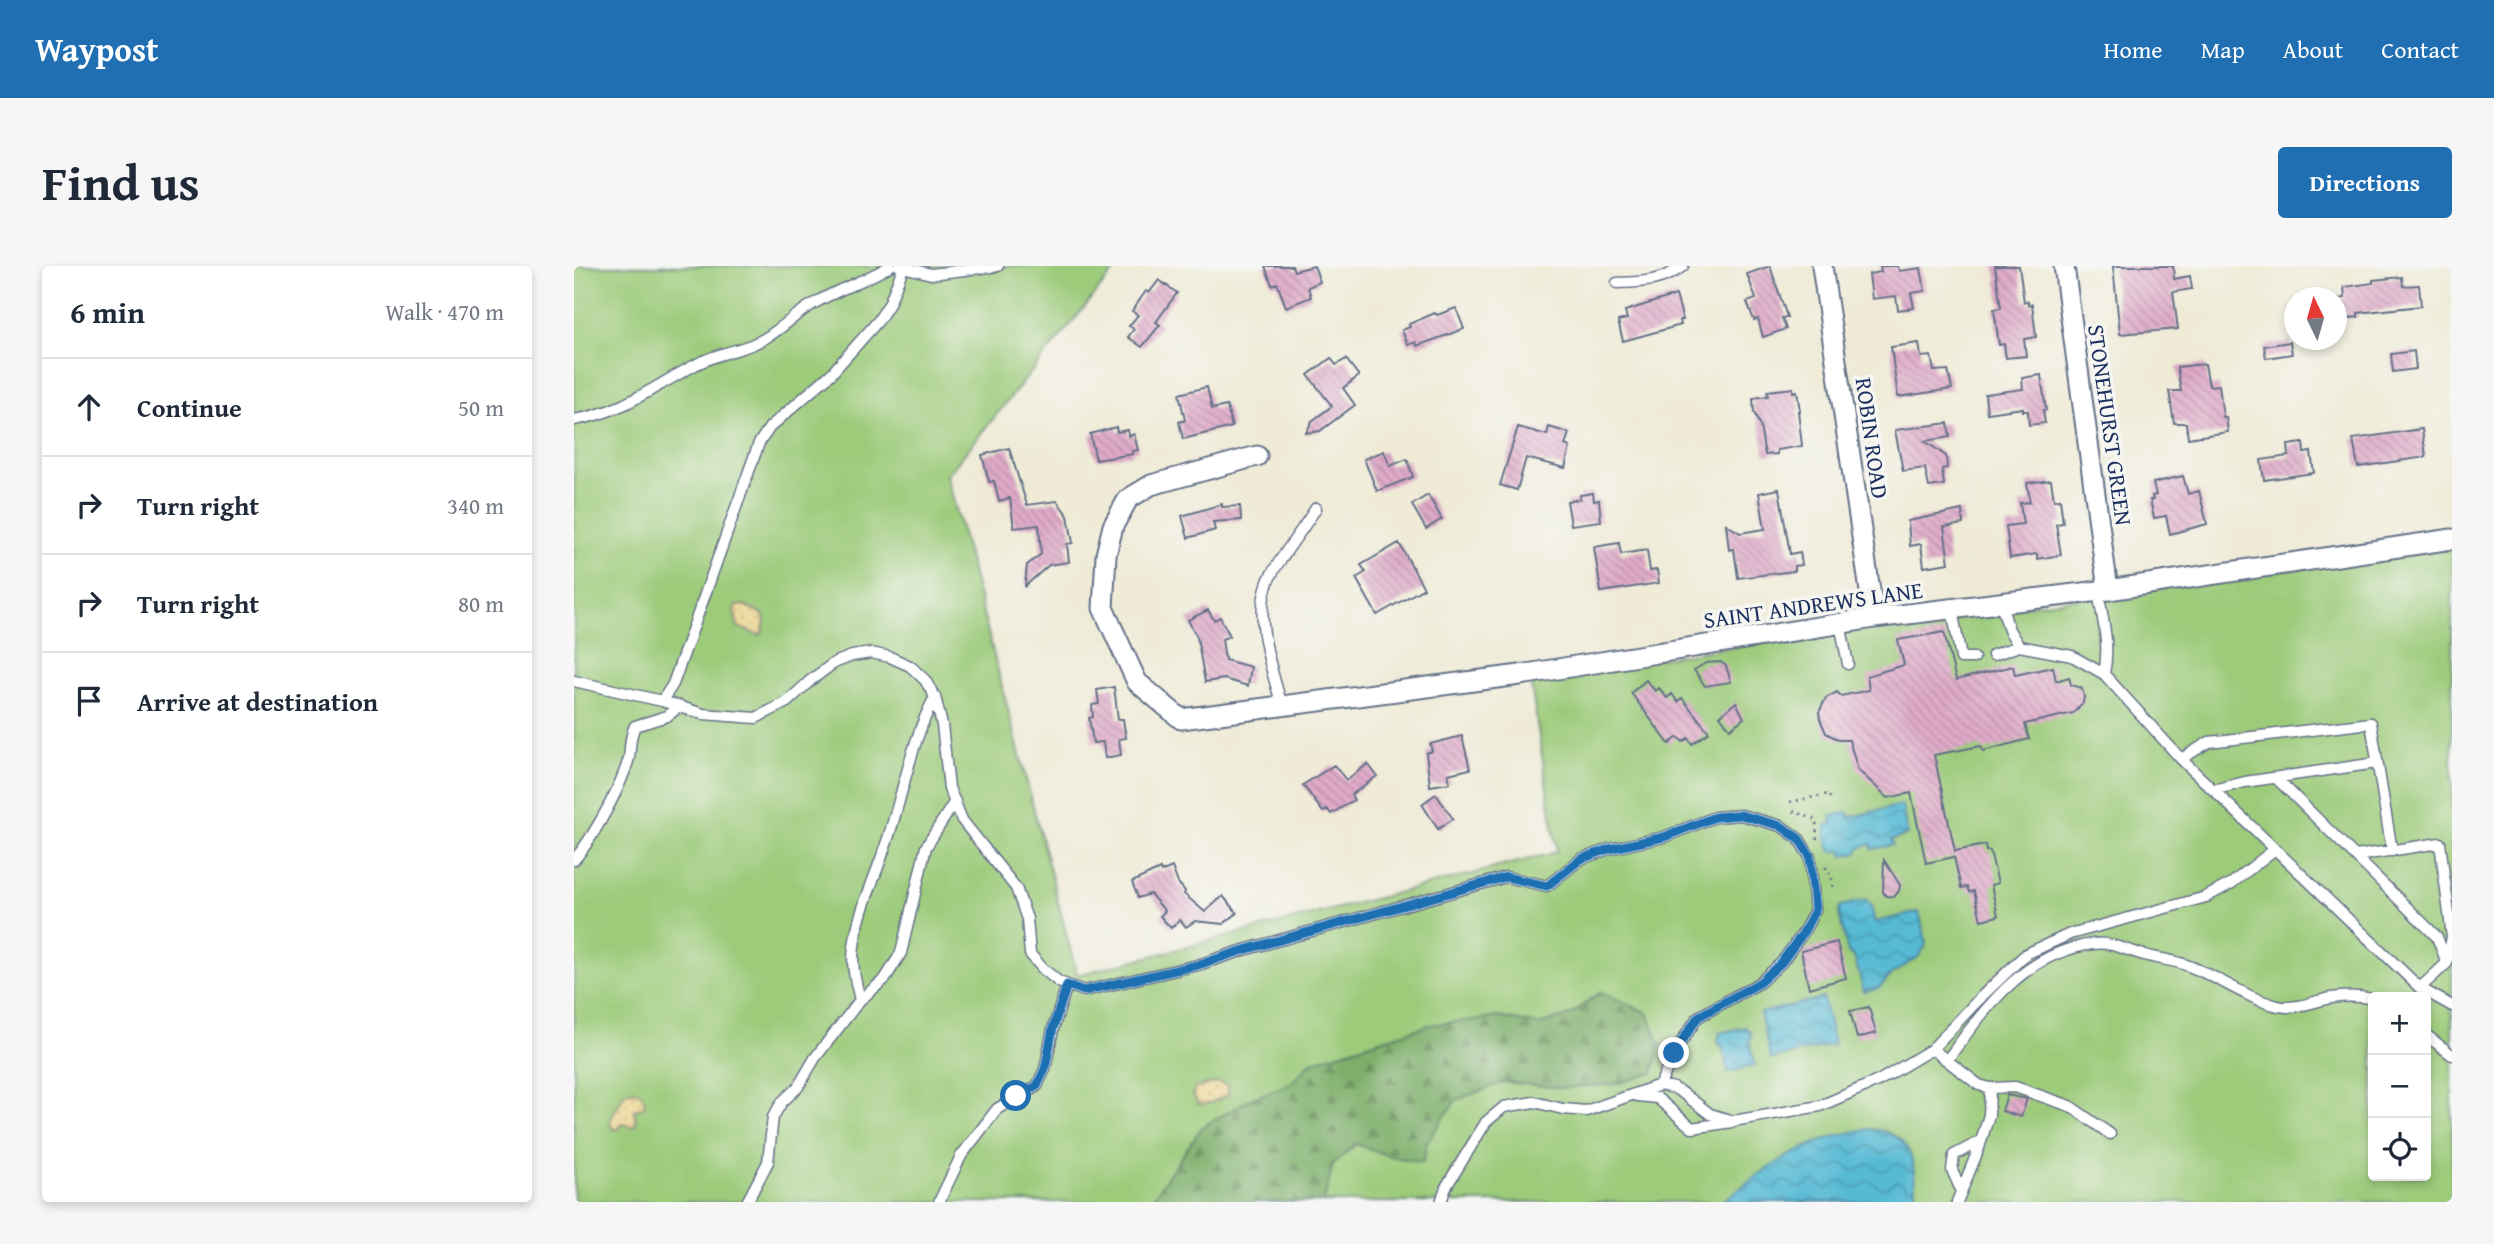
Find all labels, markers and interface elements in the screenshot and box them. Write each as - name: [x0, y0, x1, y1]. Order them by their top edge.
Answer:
- text: Waypost: [35, 25, 159, 73]
- text: Home: [2104, 32, 2163, 67]
- text: Map: [2201, 32, 2245, 67]
- text: About: [2283, 32, 2343, 67]
- text: Contact: [2381, 32, 2459, 67]
- text: Find us: [42, 146, 200, 218]
- button: Directions: [2278, 147, 2452, 218]
- north arrow: [2284, 287, 2347, 350]
- text: 6 min: [70, 290, 145, 334]
- text: Walk · 470 m: [385, 295, 504, 328]
- street label: STONEHURST GREEN: [2080, 322, 2141, 528]
- street label: ROBIN ROAD: [1848, 375, 1897, 501]
- icon: ahead: [70, 388, 108, 426]
- text: Continue: [137, 388, 242, 427]
- text: 50 m: [458, 391, 504, 424]
- icon: right: [70, 486, 108, 524]
- text: Turn right: [137, 486, 259, 525]
- text: 340 m: [447, 489, 504, 522]
- street label: SAINT ANDREWS LANE: [1701, 573, 1925, 636]
- icon: right: [70, 584, 108, 622]
- text: Turn right: [137, 584, 259, 623]
- text: 80 m: [458, 587, 504, 620]
- icon: arrive: [70, 682, 108, 720]
- text: Arrive at destination: [137, 682, 378, 721]
- map controls: [2368, 992, 2431, 1181]
- button: +: [2368, 992, 2431, 1055]
- route end: [1658, 1037, 1689, 1068]
- button: −: [2368, 1055, 2431, 1118]
- route start: [1000, 1080, 1031, 1111]
- button: locate: [2368, 1118, 2431, 1181]

